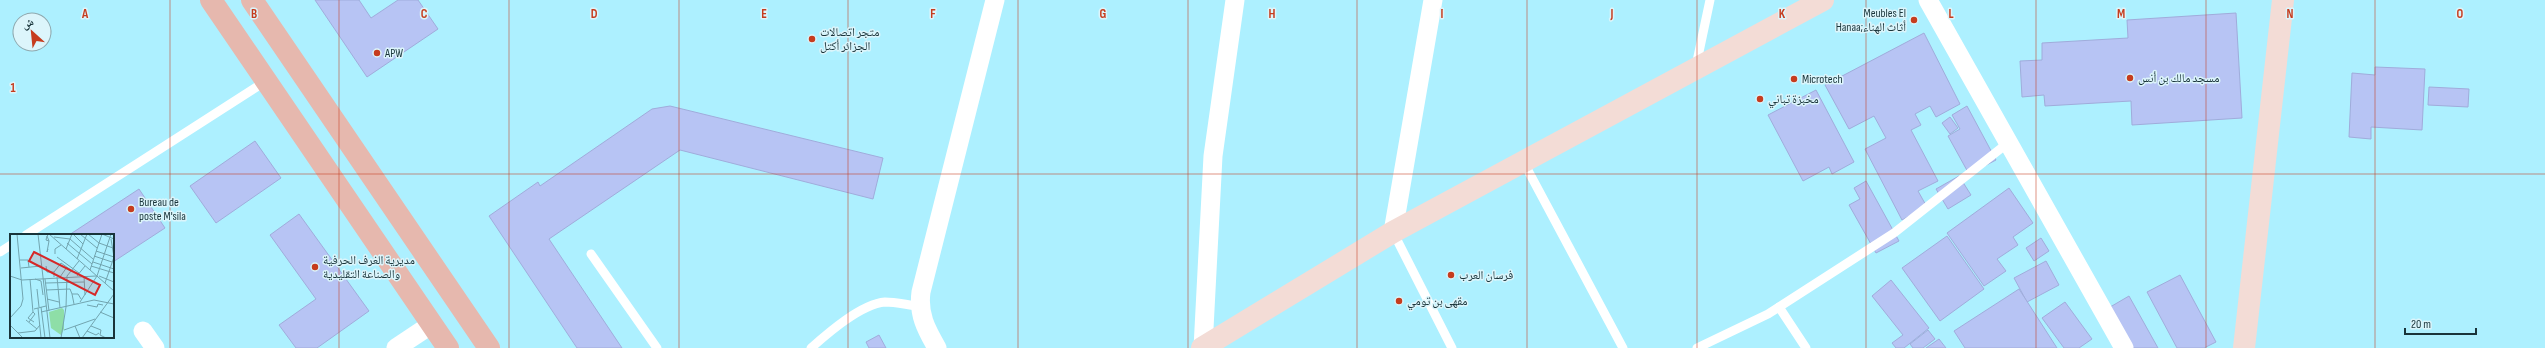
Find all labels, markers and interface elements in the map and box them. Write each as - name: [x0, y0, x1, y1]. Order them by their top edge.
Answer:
- text: A: [81, 6, 89, 22]
- text: B: [251, 6, 257, 22]
- text: C: [421, 6, 428, 22]
- text: D: [591, 6, 598, 22]
- text: E: [761, 6, 767, 22]
- text: F: [930, 6, 936, 22]
- text: G: [1100, 6, 1107, 22]
- text: H: [1269, 6, 1276, 22]
- text: I: [1441, 6, 1444, 22]
- text: J: [1610, 6, 1614, 22]
- text: K: [1779, 6, 1786, 22]
- place label: Meubles El Hanaa;أثاث الهناء: [1836, 6, 1906, 35]
- text: L: [1948, 6, 1954, 22]
- text: M: [2117, 6, 2125, 22]
- text: N: [2287, 6, 2294, 22]
- text: O: [2457, 6, 2464, 22]
- north arrow: [12, 12, 52, 52]
- text: ش: [20, 15, 37, 33]
- marker: Meubles El Hanaa;أثاث الهناء: [1909, 15, 1919, 25]
- place label: متجر اتصالات الجزائر أكتل: [820, 25, 879, 54]
- marker: متجر اتصالات الجزائر أكتل: [807, 34, 817, 44]
- place label: APW: [384, 46, 403, 61]
- marker: APW: [372, 48, 382, 58]
- place label: مسجد مالك بن أنس: [2138, 71, 2219, 86]
- place label: Microtech: [1802, 72, 1843, 87]
- marker: مسجد مالك بن أنس: [2125, 73, 2135, 83]
- marker: Microtech: [1789, 74, 1799, 84]
- text: 1: [10, 80, 16, 96]
- place label: مخبزة تباني: [1768, 92, 1819, 109]
- marker: مخبزة تباني: [1755, 94, 1765, 104]
- place label: Bureau de poste M'sila: [139, 195, 186, 224]
- marker: Bureau de poste M'sila: [126, 204, 136, 214]
- inset map: [10, 234, 114, 338]
- place label: مديرية الغرف الحرفية والصناعة التقليدية: [323, 253, 415, 282]
- marker: مديرية الغرف الحرفية والصناعة التقليدية: [310, 262, 320, 272]
- place label: فرسان العرب: [1459, 268, 1513, 283]
- marker: فرسان العرب: [1446, 270, 1456, 280]
- place label: مقهى بن تومي: [1407, 294, 1468, 311]
- marker: مقهى بن تومي: [1394, 296, 1404, 306]
- scale bar: [2405, 310, 2476, 336]
- text: 20 m: [2411, 317, 2431, 332]

